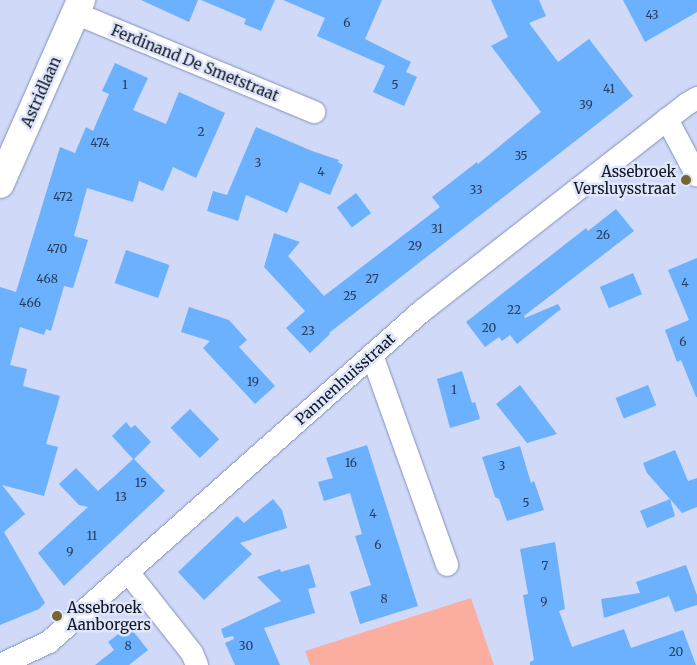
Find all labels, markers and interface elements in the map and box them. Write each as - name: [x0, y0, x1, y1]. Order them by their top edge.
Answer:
- house number: 43: [645, 8, 659, 22]
- house number: 6: [343, 16, 351, 30]
- street label: Ferdinand De Smetstraat: [109, 21, 281, 105]
- street label: Astridlaan: [17, 54, 65, 130]
- house number: 1: [122, 78, 128, 92]
- house number: 5: [391, 78, 399, 92]
- house number: 41: [603, 82, 615, 96]
- house number: 39: [579, 98, 593, 112]
- house number: 2: [197, 125, 205, 139]
- house number: 474: [90, 136, 110, 150]
- house number: 35: [514, 149, 528, 163]
- house number: 3: [255, 156, 261, 170]
- place label: Assebroek Versluysstraat: [574, 162, 676, 197]
- house number: 4: [317, 165, 325, 179]
- marker: Assebroek Versluysstraat: [680, 174, 692, 186]
- house number: 33: [469, 183, 483, 197]
- house number: 472: [53, 190, 73, 204]
- house number: 31: [431, 222, 443, 236]
- house number: 26: [596, 228, 610, 242]
- house number: 29: [408, 239, 422, 253]
- house number: 470: [47, 242, 67, 256]
- house number: 468: [36, 272, 58, 286]
- house number: 27: [365, 272, 379, 286]
- house number: 4: [681, 276, 689, 290]
- house number: 25: [343, 289, 357, 303]
- house number: 466: [19, 296, 41, 310]
- house number: 22: [507, 303, 521, 317]
- house number: 20: [482, 321, 496, 335]
- house number: 23: [301, 324, 315, 338]
- street label: Pannenhuisstraat: [291, 329, 399, 429]
- house number: 6: [679, 335, 687, 349]
- house number: 19: [247, 375, 259, 389]
- house number: 1: [451, 383, 457, 397]
- house number: 16: [345, 456, 357, 470]
- house number: 3: [499, 459, 505, 473]
- house number: 15: [135, 476, 147, 490]
- house number: 13: [115, 490, 127, 504]
- house number: 5: [522, 496, 530, 510]
- house number: 4: [369, 507, 377, 521]
- house number: 11: [87, 529, 97, 543]
- house number: 6: [374, 538, 382, 552]
- house number: 9: [66, 545, 74, 559]
- house number: 7: [542, 559, 548, 573]
- house number: 8: [380, 592, 388, 606]
- house number: 9: [540, 595, 548, 609]
- place label: Assebroek Aanborgers: [67, 598, 151, 633]
- marker: Assebroek Aanborgers: [51, 610, 63, 622]
- house number: 8: [124, 639, 132, 653]
- house number: 30: [239, 639, 253, 653]
- house number: 20: [669, 645, 683, 659]

